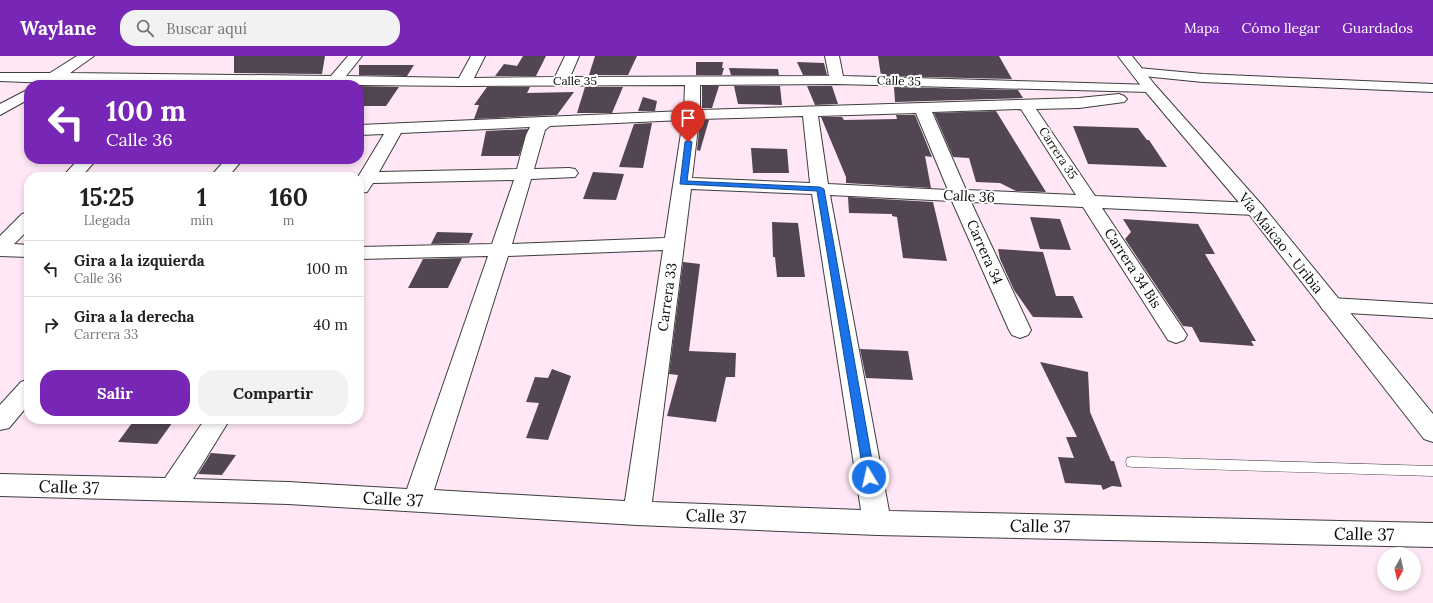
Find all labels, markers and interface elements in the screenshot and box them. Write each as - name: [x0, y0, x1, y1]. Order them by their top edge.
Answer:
- search box: [120, 10, 400, 46]
- text: Waylane: [20, 16, 96, 40]
- icon: search: [134, 17, 156, 39]
- text: Buscar aquí: [166, 19, 247, 38]
- text: Mapa: [1184, 19, 1220, 37]
- text: Cómo llegar: [1242, 19, 1320, 37]
- text: Guardados: [1342, 19, 1413, 37]
- street label: Calle 35: [877, 72, 921, 89]
- street label: Calle 35: [553, 73, 597, 88]
- text: 100 m: [106, 93, 186, 129]
- icon: left: [40, 96, 92, 148]
- pin: [671, 101, 705, 142]
- icon: arrive: [677, 107, 699, 129]
- street label: Carrera 35: [1036, 124, 1081, 182]
- text: Calle 36: [106, 128, 173, 151]
- text: 15:25: [80, 182, 134, 213]
- text: 1: [197, 182, 207, 213]
- text: 160: [269, 182, 308, 213]
- street label: Calle 36: [943, 186, 995, 206]
- street label: Vía Maicao - Uribia: [1234, 188, 1327, 297]
- text: Llegada: [84, 212, 130, 229]
- text: min: [190, 212, 213, 229]
- text: m: [283, 212, 294, 229]
- street label: Carrera 34: [963, 217, 1007, 287]
- street label: Carrera 34 Bis: [1101, 225, 1165, 311]
- text: Gira a la izquierda: [74, 251, 205, 270]
- icon: left: [40, 258, 62, 280]
- text: 100 m: [307, 259, 348, 278]
- street label: Carrera 33: [653, 261, 681, 332]
- text: Calle 36: [74, 270, 122, 287]
- text: Gira a la derecha: [74, 307, 194, 326]
- icon: right: [40, 314, 62, 336]
- text: 40 m: [313, 315, 348, 334]
- text: Carrera 33: [74, 326, 138, 343]
- button: Salir: [40, 370, 190, 416]
- button: Compartir: [198, 370, 348, 416]
- position arrow: [848, 456, 890, 498]
- street label: Calle 37: [38, 475, 100, 499]
- street label: Calle 37: [362, 486, 424, 512]
- street label: Calle 37: [685, 504, 747, 528]
- street label: Calle 37: [1010, 514, 1071, 538]
- street label: Calle 37: [1334, 522, 1395, 546]
- north arrow: [1377, 547, 1421, 591]
- map controls: [1377, 547, 1421, 591]

